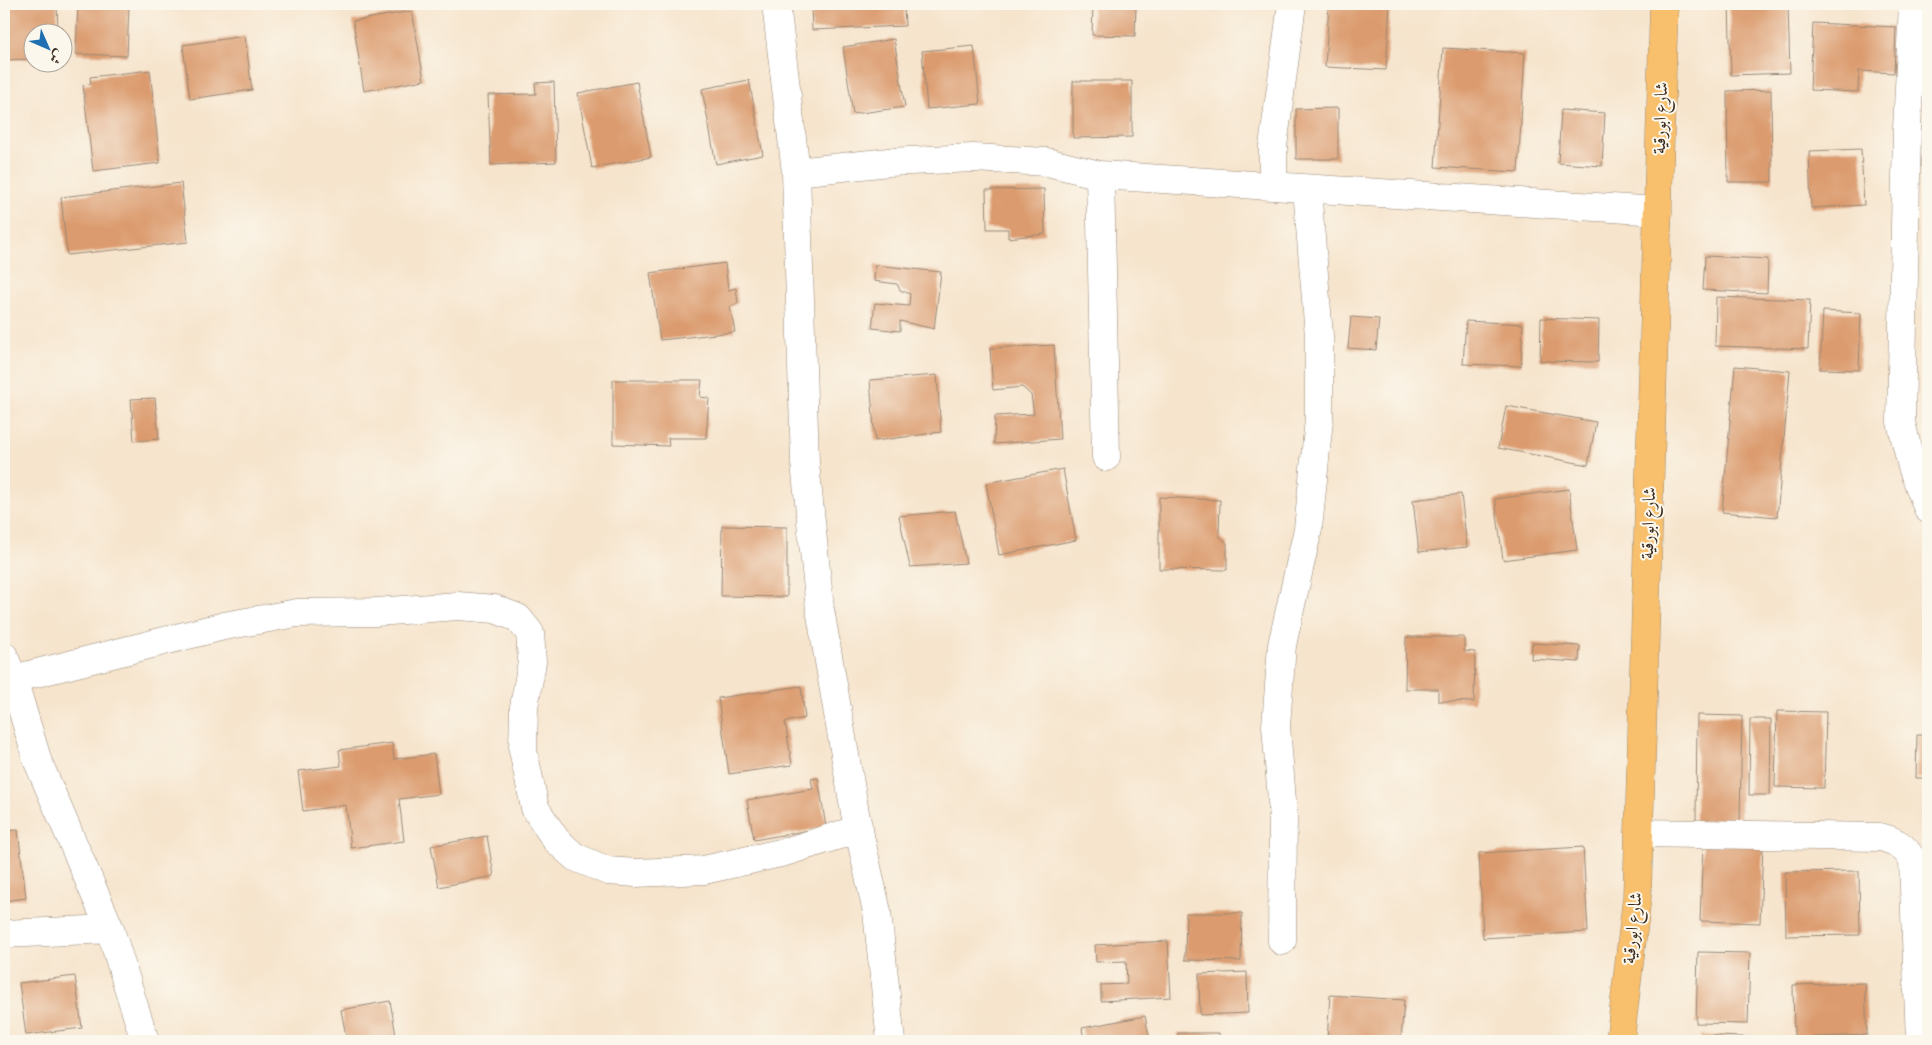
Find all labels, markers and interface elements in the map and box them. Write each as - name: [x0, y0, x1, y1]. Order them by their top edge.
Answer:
- north arrow: [22, 22, 72, 72]
- text: ش: [45, 45, 68, 69]
- street label: شارع ابورقية: [1647, 82, 1676, 155]
- street label: شارع ابورقية: [1635, 487, 1664, 560]
- street label: شارع ابورقية: [1616, 891, 1651, 965]

